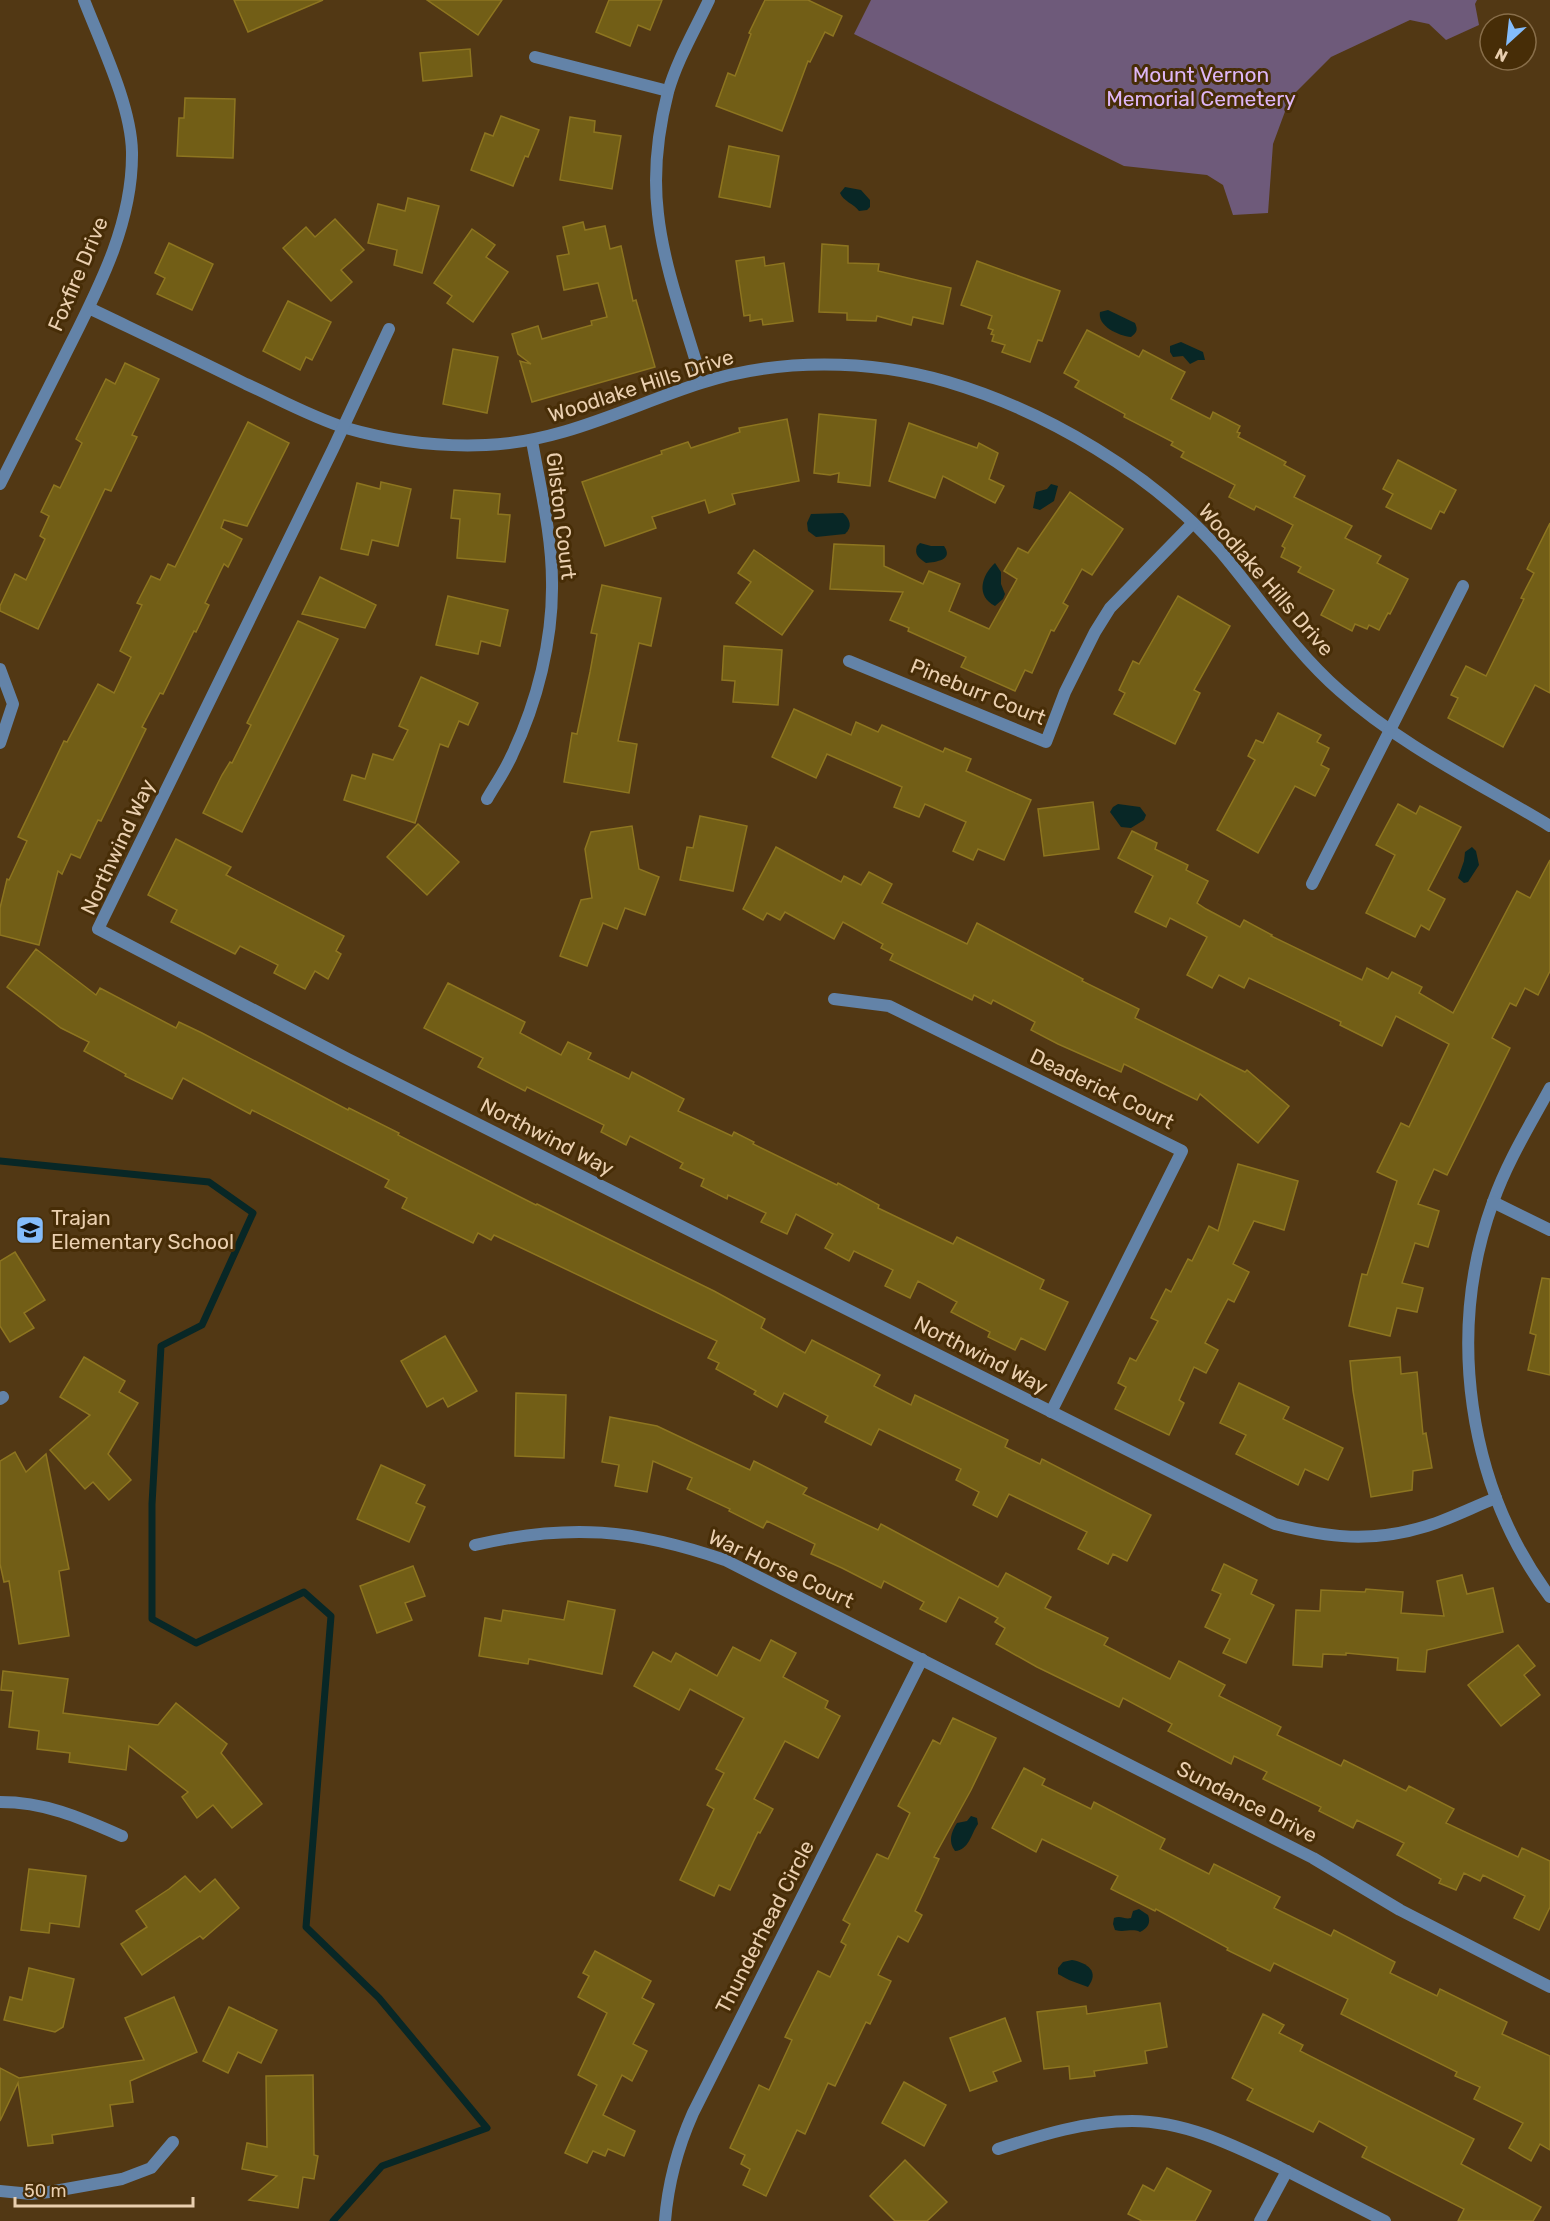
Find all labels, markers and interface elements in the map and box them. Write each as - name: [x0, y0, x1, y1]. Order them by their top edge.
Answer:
- north arrow: [1478, 12, 1538, 72]
- text: N: [1492, 44, 1511, 66]
- park label: Mount Vernon Memorial Cemetery: [1106, 62, 1296, 111]
- street label: Foxfire Drive: [42, 213, 113, 335]
- street label: Woodlake Hills Drive: [545, 344, 737, 427]
- street label: Gilston Court: [541, 451, 582, 581]
- street label: Woodlake Hills Drive: [1193, 498, 1339, 661]
- street label: Pineburr Court: [907, 653, 1049, 730]
- street label: Northwind Way: [75, 775, 160, 919]
- street label: Deaderick Court: [1026, 1043, 1178, 1134]
- street label: Northwind Way: [476, 1092, 619, 1181]
- place label: Trajan Elementary School: [51, 1205, 234, 1254]
- school or university icon: Trajan Elementary School: [14, 1214, 46, 1246]
- street label: Northwind Way: [910, 1310, 1053, 1399]
- street label: War Horse Court: [704, 1524, 858, 1613]
- street label: Sundance Drive: [1173, 1755, 1322, 1848]
- street label: Thunderhead Circle: [710, 1836, 819, 2018]
- scale bar: [15, 2170, 194, 2208]
- text: 50 m: [24, 2180, 67, 2202]

